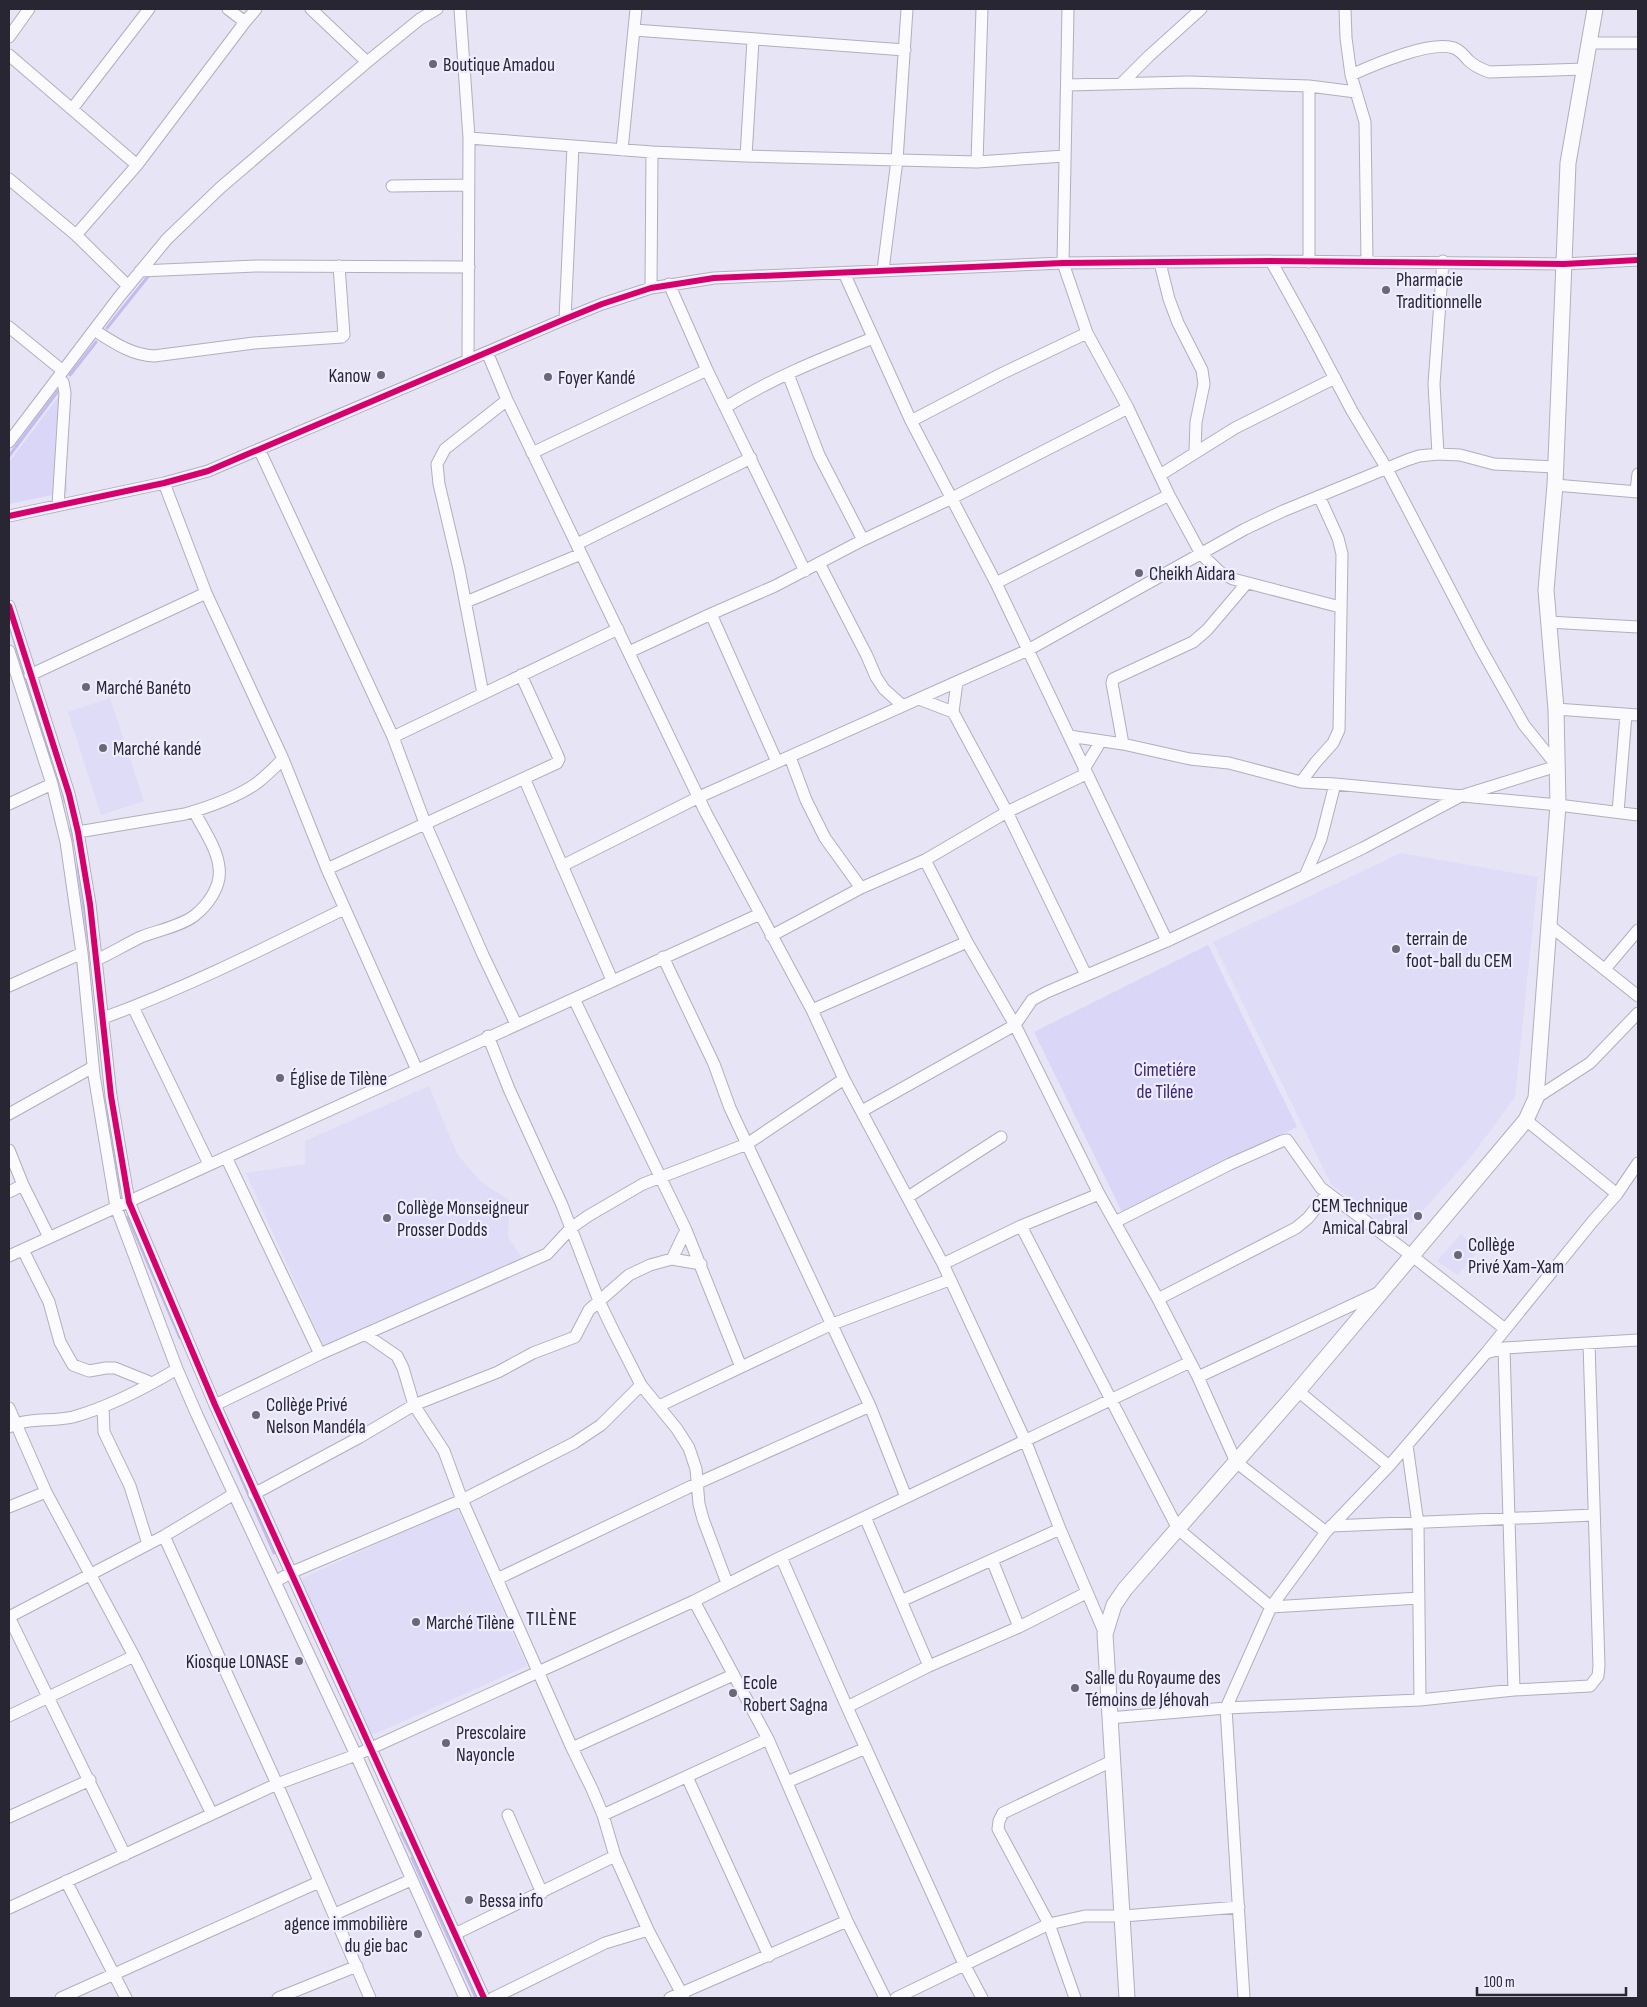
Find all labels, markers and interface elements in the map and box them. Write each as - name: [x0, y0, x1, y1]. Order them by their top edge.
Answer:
- place label: Boutique Amadou: [443, 54, 555, 77]
- marker: Boutique Amadou: [427, 58, 439, 70]
- place label: Pharmacie Traditionnelle: [1396, 269, 1482, 314]
- marker: Pharmacie Traditionnelle: [1380, 284, 1392, 296]
- place label: Kanow: [329, 365, 371, 388]
- place label: Foyer Kandé: [558, 367, 635, 390]
- marker: Kanow: [375, 369, 387, 381]
- marker: Foyer Kandé: [542, 371, 554, 383]
- place label: Cheikh Aidara: [1149, 563, 1235, 586]
- marker: Cheikh Aidara: [1133, 567, 1145, 579]
- place label: Marché Banéto: [96, 677, 191, 700]
- marker: Marché Banéto: [80, 681, 92, 693]
- place label: Marché kandé: [113, 738, 201, 761]
- marker: Marché kandé: [97, 742, 109, 754]
- place label: terrain de foot-ball du CEM: [1406, 928, 1512, 973]
- marker: terrain de foot-ball du CEM: [1390, 943, 1402, 955]
- park label: Cimetiére de Tiléne: [1134, 1059, 1196, 1104]
- place label: Église de Tilène: [290, 1068, 387, 1091]
- marker: Église de Tilène: [274, 1072, 286, 1084]
- place label: CEM Technique Amical Cabral: [1312, 1195, 1408, 1240]
- place label: Collège Monseigneur Prosser Dodds: [397, 1197, 529, 1242]
- marker: CEM Technique Amical Cabral: [1412, 1210, 1424, 1222]
- marker: Collège Monseigneur Prosser Dodds: [381, 1212, 393, 1224]
- place label: Collège Privé Xam-Xam: [1468, 1234, 1564, 1279]
- marker: Collège Privé Xam-Xam: [1452, 1249, 1464, 1261]
- place label: Collège Privé Nelson Mandéla: [266, 1394, 366, 1439]
- marker: Collège Privé Nelson Mandéla: [250, 1409, 262, 1421]
- district label: TILÈNE: [526, 1607, 578, 1631]
- place label: Marché Tilène: [426, 1612, 514, 1635]
- marker: Marché Tilène: [410, 1616, 422, 1628]
- place label: Kiosque LONASE: [186, 1651, 289, 1674]
- marker: Kiosque LONASE: [293, 1655, 305, 1667]
- place label: Salle du Royaume des Témoins de Jéhovah: [1085, 1667, 1221, 1712]
- place label: Ecole Robert Sagna: [743, 1672, 828, 1717]
- marker: Salle du Royaume des Témoins de Jéhovah: [1069, 1682, 1081, 1694]
- marker: Ecole Robert Sagna: [727, 1687, 739, 1699]
- place label: Prescolaire Nayoncle: [456, 1722, 526, 1767]
- marker: Prescolaire Nayoncle: [440, 1737, 452, 1749]
- place label: Bessa info: [479, 1890, 543, 1913]
- marker: Bessa info: [463, 1894, 475, 1906]
- place label: agence immobilière du gie bac: [284, 1913, 408, 1958]
- marker: agence immobilière du gie bac: [412, 1928, 424, 1940]
- scale bar: [1477, 1964, 1626, 1996]
- text: 100 m: [1484, 1973, 1515, 1992]

